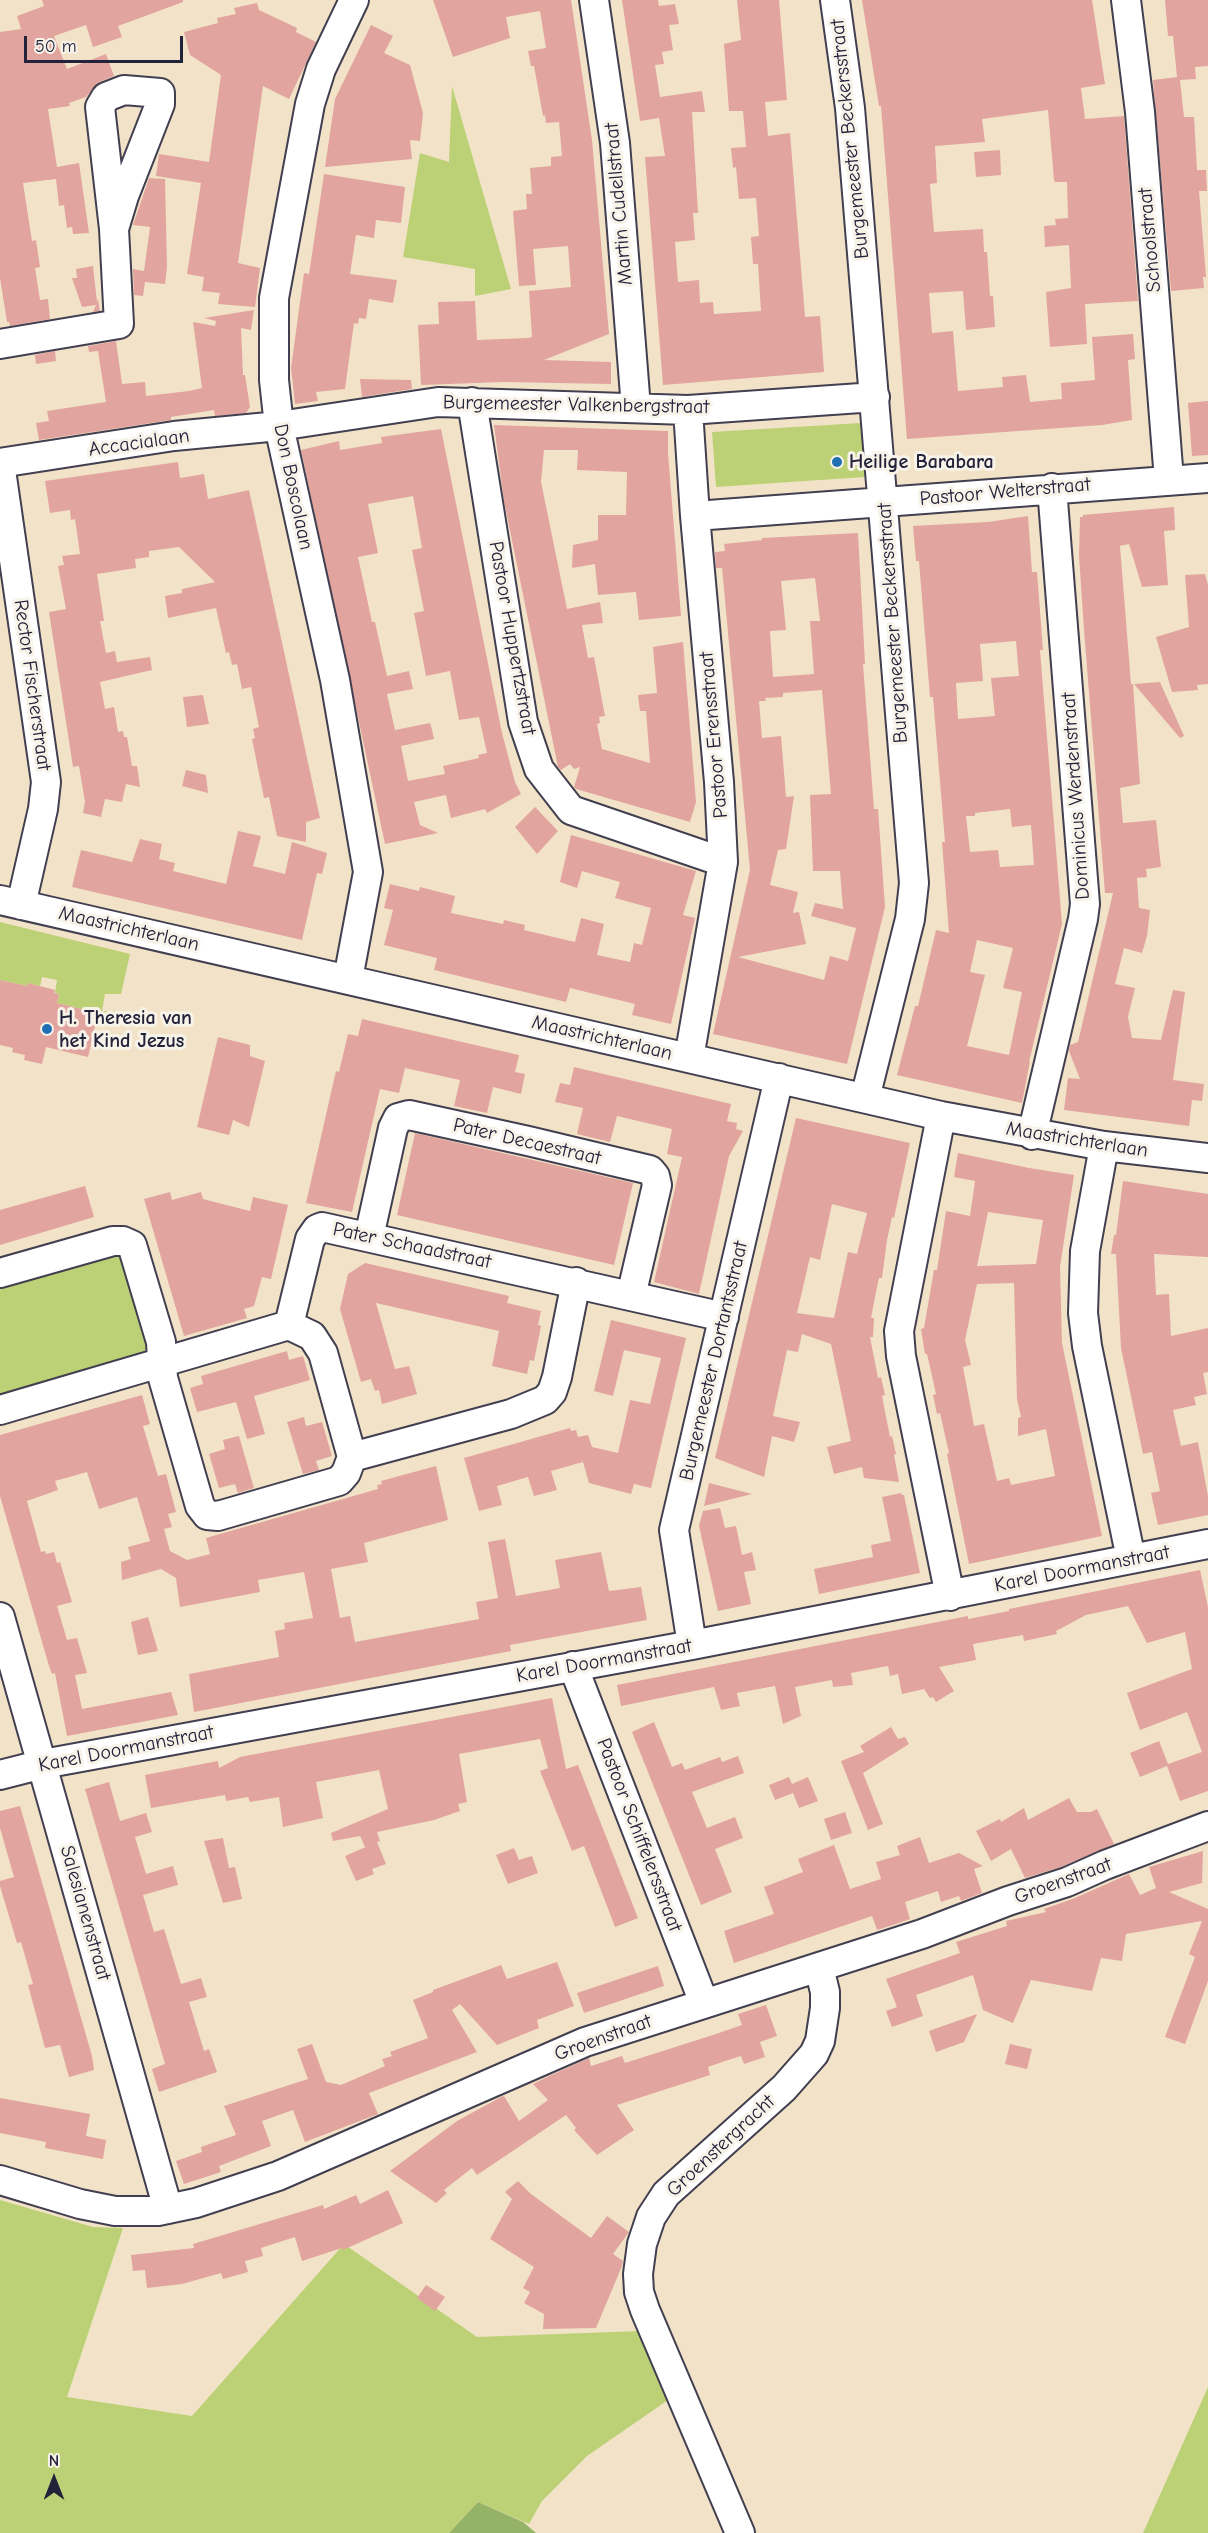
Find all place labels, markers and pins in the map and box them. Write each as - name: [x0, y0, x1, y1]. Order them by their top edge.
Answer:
- place label: Heilige Barabara: [849, 450, 994, 474]
- marker: Heilige Barabara: [830, 455, 844, 469]
- place label: H. Theresia van het Kind Jezus: [59, 1006, 192, 1053]
- marker: H. Theresia van het Kind Jezus: [40, 1022, 54, 1036]

